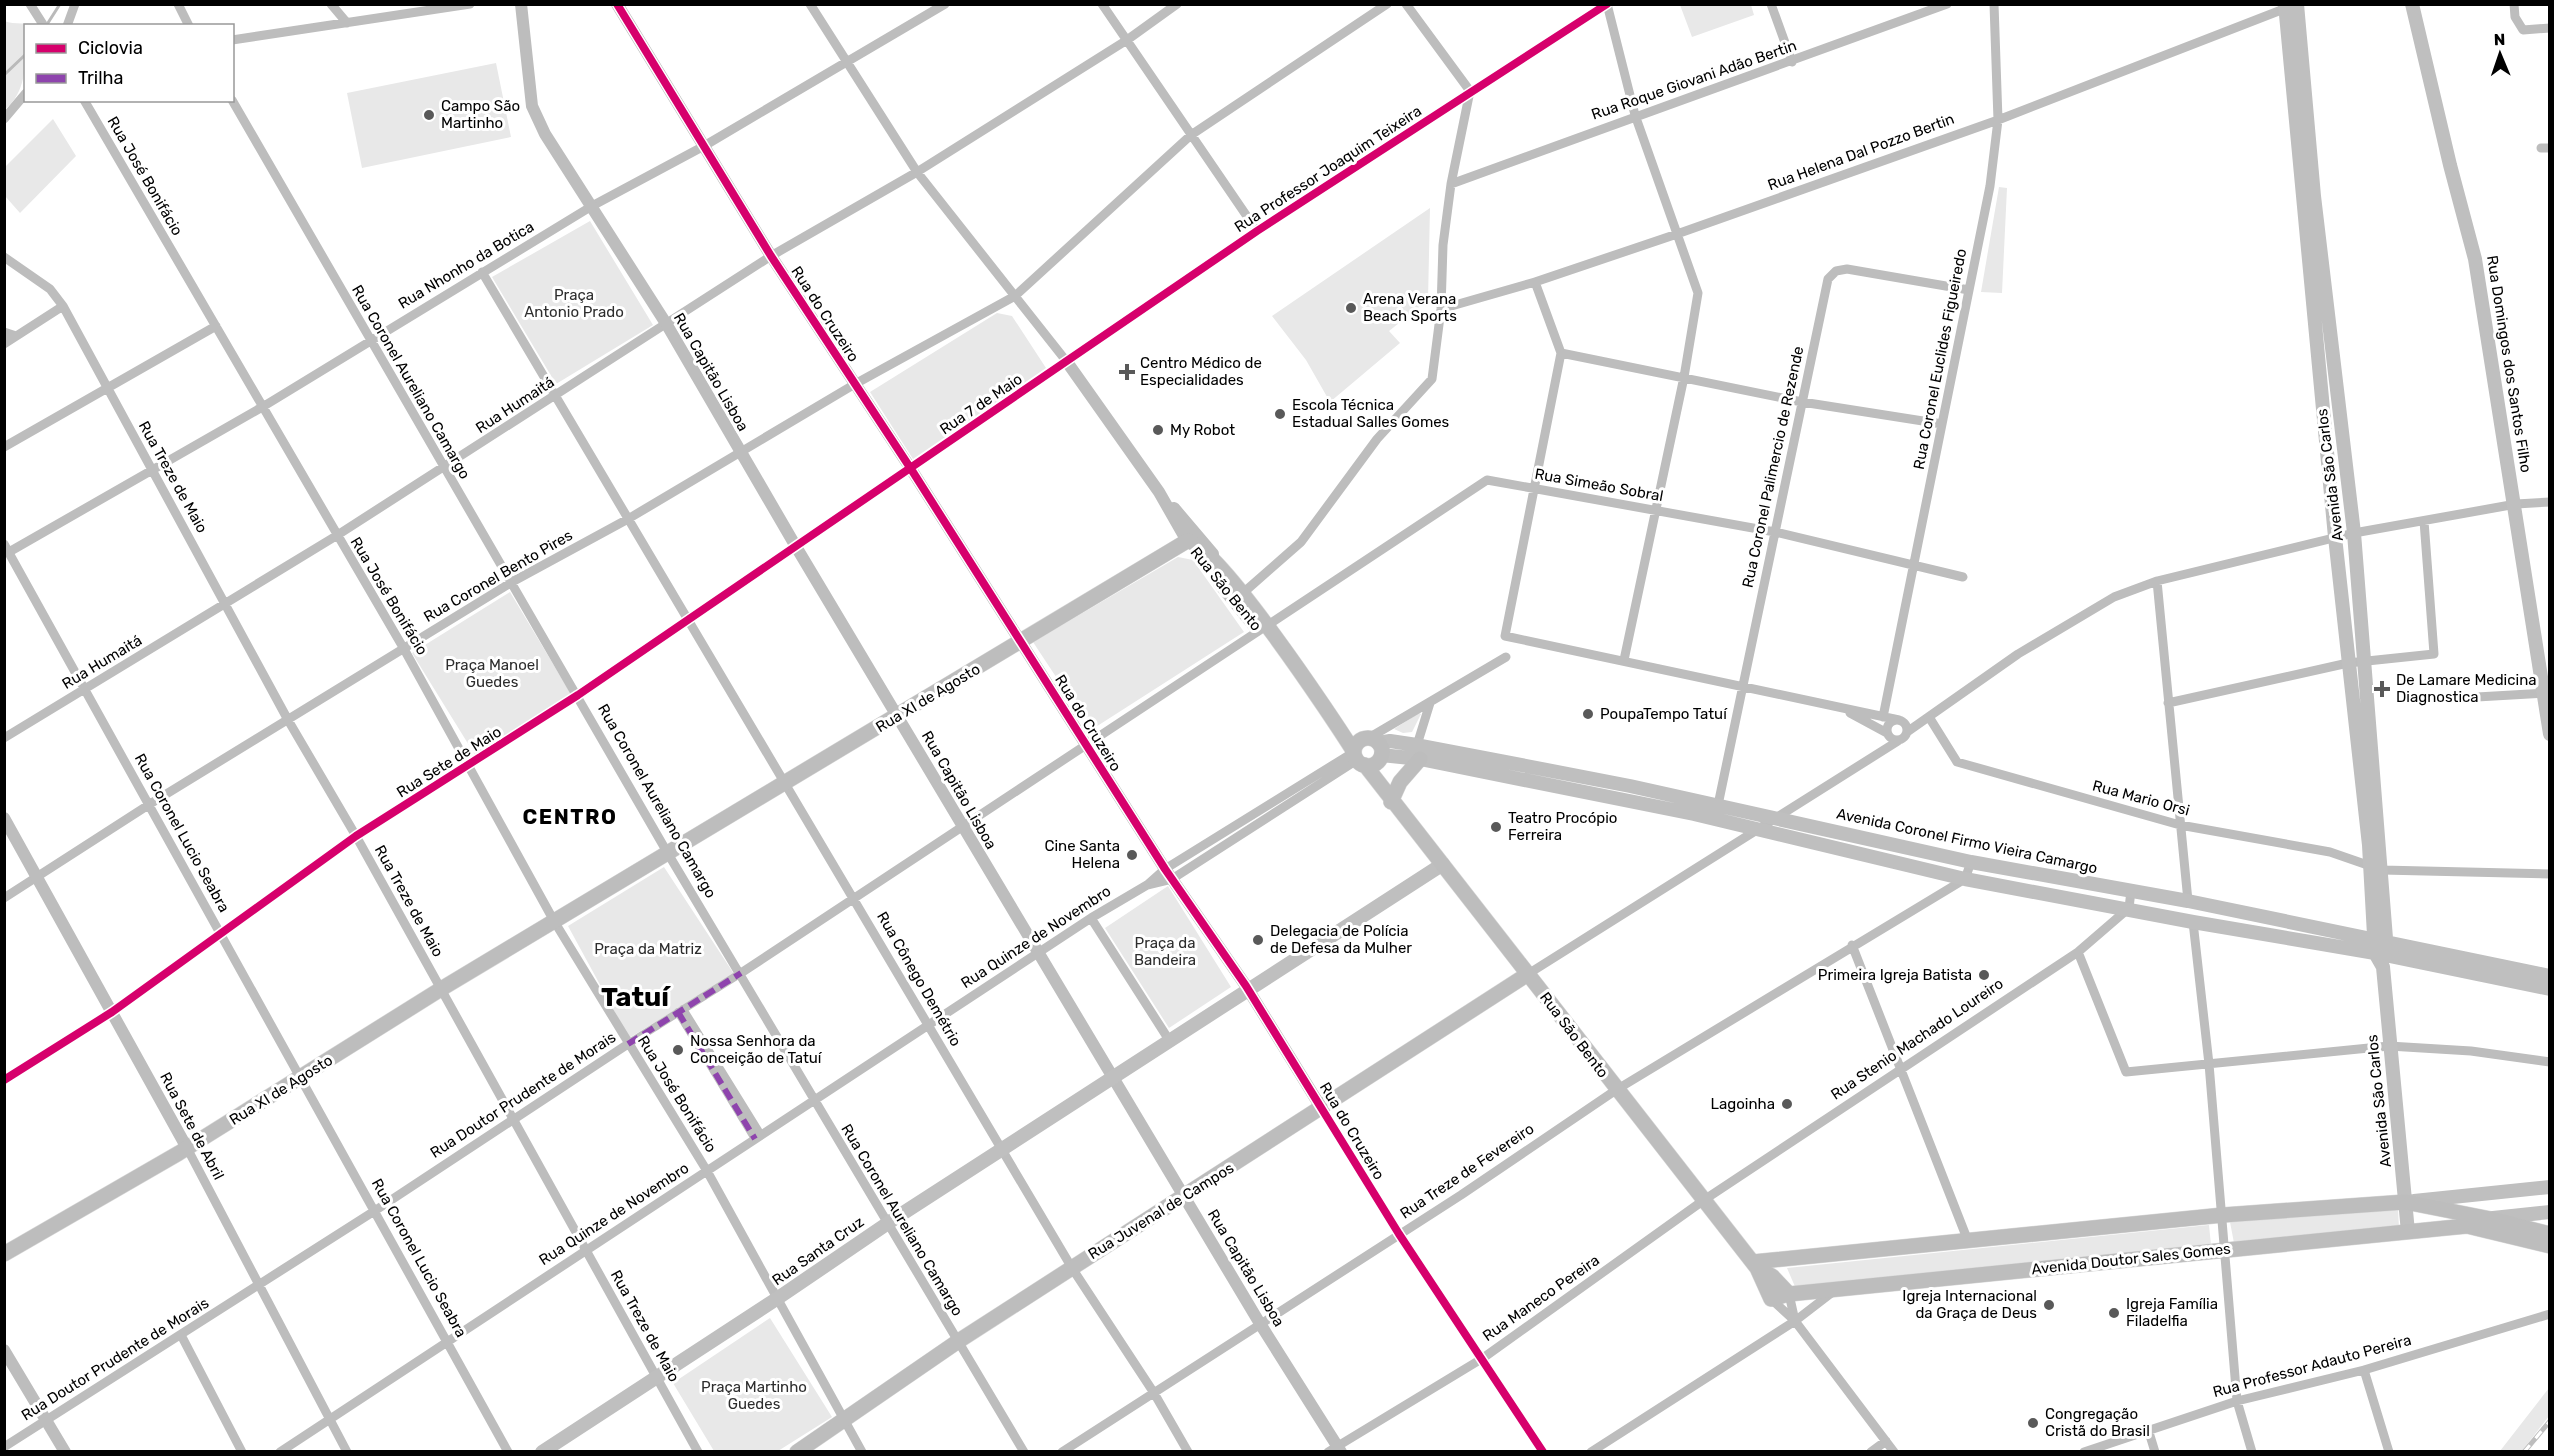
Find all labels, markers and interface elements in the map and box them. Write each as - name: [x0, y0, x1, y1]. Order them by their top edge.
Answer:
- legend: [24, 24, 234, 102]
- north arrow: [2470, 24, 2530, 84]
- text: N: [2493, 30, 2506, 49]
- street label: Rua Roque Giovani Adão Bertin: [1589, 36, 1799, 124]
- text: Ciclovia: [78, 37, 143, 59]
- text: Trilha: [78, 67, 123, 89]
- place label: Campo São Martinho: [441, 97, 520, 132]
- street label: Rua Professor Joaquim Teixeira: [1231, 102, 1425, 236]
- marker: Campo São Martinho: [422, 108, 436, 122]
- street label: Rua Helena Dal Pozzo Bertin: [1765, 110, 1957, 194]
- street label: Rua José Bonifácio: [104, 113, 186, 239]
- street label: Rua Nhonho da Botica: [395, 217, 537, 313]
- street label: Rua Coronel Euclides Figueiredo: [1910, 247, 1970, 471]
- street label: Rua Domingos dos Santos Filho: [2483, 254, 2535, 474]
- street label: Rua do Cruzeiro: [787, 263, 863, 365]
- street label: Rua Coronel Aureliano Camargo: [348, 282, 474, 482]
- park label: Praça Antonio Prado: [524, 286, 624, 321]
- place label: Arena Verana Beach Sports: [1363, 290, 1457, 325]
- marker: Arena Verana Beach Sports: [1344, 301, 1358, 315]
- street label: Rua Capitão Lisboa: [670, 310, 752, 434]
- street label: Rua Coronel Palimercio de Rezende: [1739, 345, 1807, 589]
- place label: Centro Médico de Especialidades: [1140, 354, 1262, 389]
- marker: Centro Médico de Especialidades: [1118, 363, 1136, 381]
- street label: Rua 7 de Maio: [936, 370, 1026, 438]
- street label: Rua Humaitá: [472, 373, 558, 437]
- place label: Escola Técnica Estadual Salles Gomes: [1292, 396, 1450, 431]
- marker: Escola Técnica Estadual Salles Gomes: [1273, 407, 1287, 421]
- street label: Avenida São Carlos: [2313, 407, 2347, 542]
- street label: Rua Treze de Maio: [135, 418, 211, 536]
- place label: My Robot: [1170, 421, 1235, 439]
- marker: My Robot: [1151, 423, 1165, 437]
- street label: Rua Simeão Sobral: [1533, 465, 1665, 505]
- street label: Rua Coronel Bento Pires: [420, 526, 576, 626]
- street label: Rua José Bonifácio: [347, 534, 431, 658]
- street label: Rua São Bento: [1187, 543, 1265, 635]
- street label: Rua Humaitá: [59, 631, 145, 693]
- park label: Praça Manoel Guedes: [445, 656, 539, 691]
- street label: Rua XI de Agosto: [873, 660, 983, 736]
- street label: Rua do Cruzeiro: [1051, 671, 1125, 775]
- place label: De Lamare Medicina Diagnostica: [2396, 671, 2537, 706]
- marker: De Lamare Medicina Diagnostica: [2373, 680, 2391, 698]
- street label: Rua Coronel Aureliano Camargo: [594, 701, 720, 901]
- place label: PoupaTempo Tatuí: [1600, 705, 1728, 723]
- marker: PoupaTempo Tatuí: [1581, 707, 1595, 721]
- street label: Rua Sete de Maio: [393, 723, 505, 801]
- street label: Rua Capitão Lisboa: [918, 728, 1000, 852]
- street label: Rua Coronel Lucio Seabra: [131, 751, 233, 915]
- street label: Rua Mario Orsi: [2090, 776, 2192, 820]
- district label: CENTRO: [523, 804, 617, 829]
- street label: Avenida Coronel Firmo Vieira Camargo: [1835, 804, 2099, 878]
- place label: Teatro Procópio Ferreira: [1508, 809, 1617, 844]
- marker: Teatro Procópio Ferreira: [1489, 820, 1503, 834]
- place label: Cine Santa Helena: [1044, 837, 1120, 872]
- street label: Rua Treze de Maio: [371, 842, 447, 960]
- marker: Cine Santa Helena: [1125, 848, 1139, 862]
- street label: Rua Quinze de Novembro: [958, 882, 1114, 992]
- street label: Rua Cônego Demétrio: [873, 909, 965, 1049]
- place label: Delegacia de Polícia de Defesa da Mulher: [1270, 922, 1412, 957]
- marker: Delegacia de Polícia de Defesa da Mulher: [1251, 933, 1265, 947]
- park label: Praça da Bandeira: [1134, 934, 1196, 969]
- park label: Praça da Matriz: [594, 940, 702, 958]
- place label: Primeira Igreja Batista: [1818, 966, 1972, 984]
- marker: Primeira Igreja Batista: [1977, 968, 1991, 982]
- street label: Rua Stenio Machado Loureiro: [1827, 974, 2007, 1104]
- district label: Tatuí: [601, 981, 671, 1013]
- street label: Rua São Bento: [1536, 989, 1612, 1081]
- street label: Rua Doutor Prudente de Morais: [427, 1028, 619, 1162]
- street label: Rua José Bonifácio: [634, 1032, 720, 1156]
- place label: Nossa Senhora da Conceição de Tatuí: [690, 1032, 823, 1067]
- street label: Avenida São Carlos: [2363, 1033, 2395, 1168]
- marker: Nossa Senhora da Conceição de Tatuí: [671, 1043, 685, 1057]
- street label: Rua XI de Agosto: [226, 1051, 336, 1129]
- street label: Rua Sete de Abril: [156, 1069, 228, 1183]
- street label: Rua do Cruzeiro: [1316, 1079, 1388, 1183]
- place label: Lagoinha: [1711, 1095, 1775, 1113]
- marker: Lagoinha: [1780, 1097, 1794, 1111]
- street label: Rua Treze de Fevereiro: [1397, 1120, 1537, 1222]
- street label: Rua Coronel Aureliano Camargo: [837, 1121, 967, 1319]
- street label: Rua Quinze de Novembro: [536, 1159, 692, 1269]
- street label: Rua Juvenal de Campos: [1085, 1159, 1237, 1263]
- street label: Rua Coronel Lucio Seabra: [368, 1176, 470, 1340]
- street label: Rua Capitão Lisboa: [1204, 1206, 1288, 1330]
- street label: Rua Santa Cruz: [769, 1213, 868, 1289]
- street label: Avenida Doutor Sales Gomes: [2030, 1240, 2232, 1278]
- street label: Rua Maneco Pereira: [1479, 1251, 1603, 1345]
- street label: Rua Treze de Maio: [607, 1267, 683, 1385]
- place label: Igreja Internacional da Graça de Deus: [1902, 1287, 2037, 1322]
- street label: Rua Doutor Prudente de Morais: [18, 1294, 212, 1424]
- place label: Igreja Família Filadelfia: [2126, 1295, 2218, 1330]
- marker: Igreja Internacional da Graça de Deus: [2042, 1298, 2056, 1312]
- marker: Igreja Família Filadelfia: [2107, 1306, 2121, 1320]
- street label: Rua Professor Adauto Pereira: [2211, 1331, 2413, 1401]
- park label: Praça Martinho Guedes: [701, 1378, 807, 1413]
- place label: Congregação Cristã do Brasil: [2045, 1405, 2150, 1440]
- marker: Congregação Cristã do Brasil: [2026, 1416, 2040, 1430]

